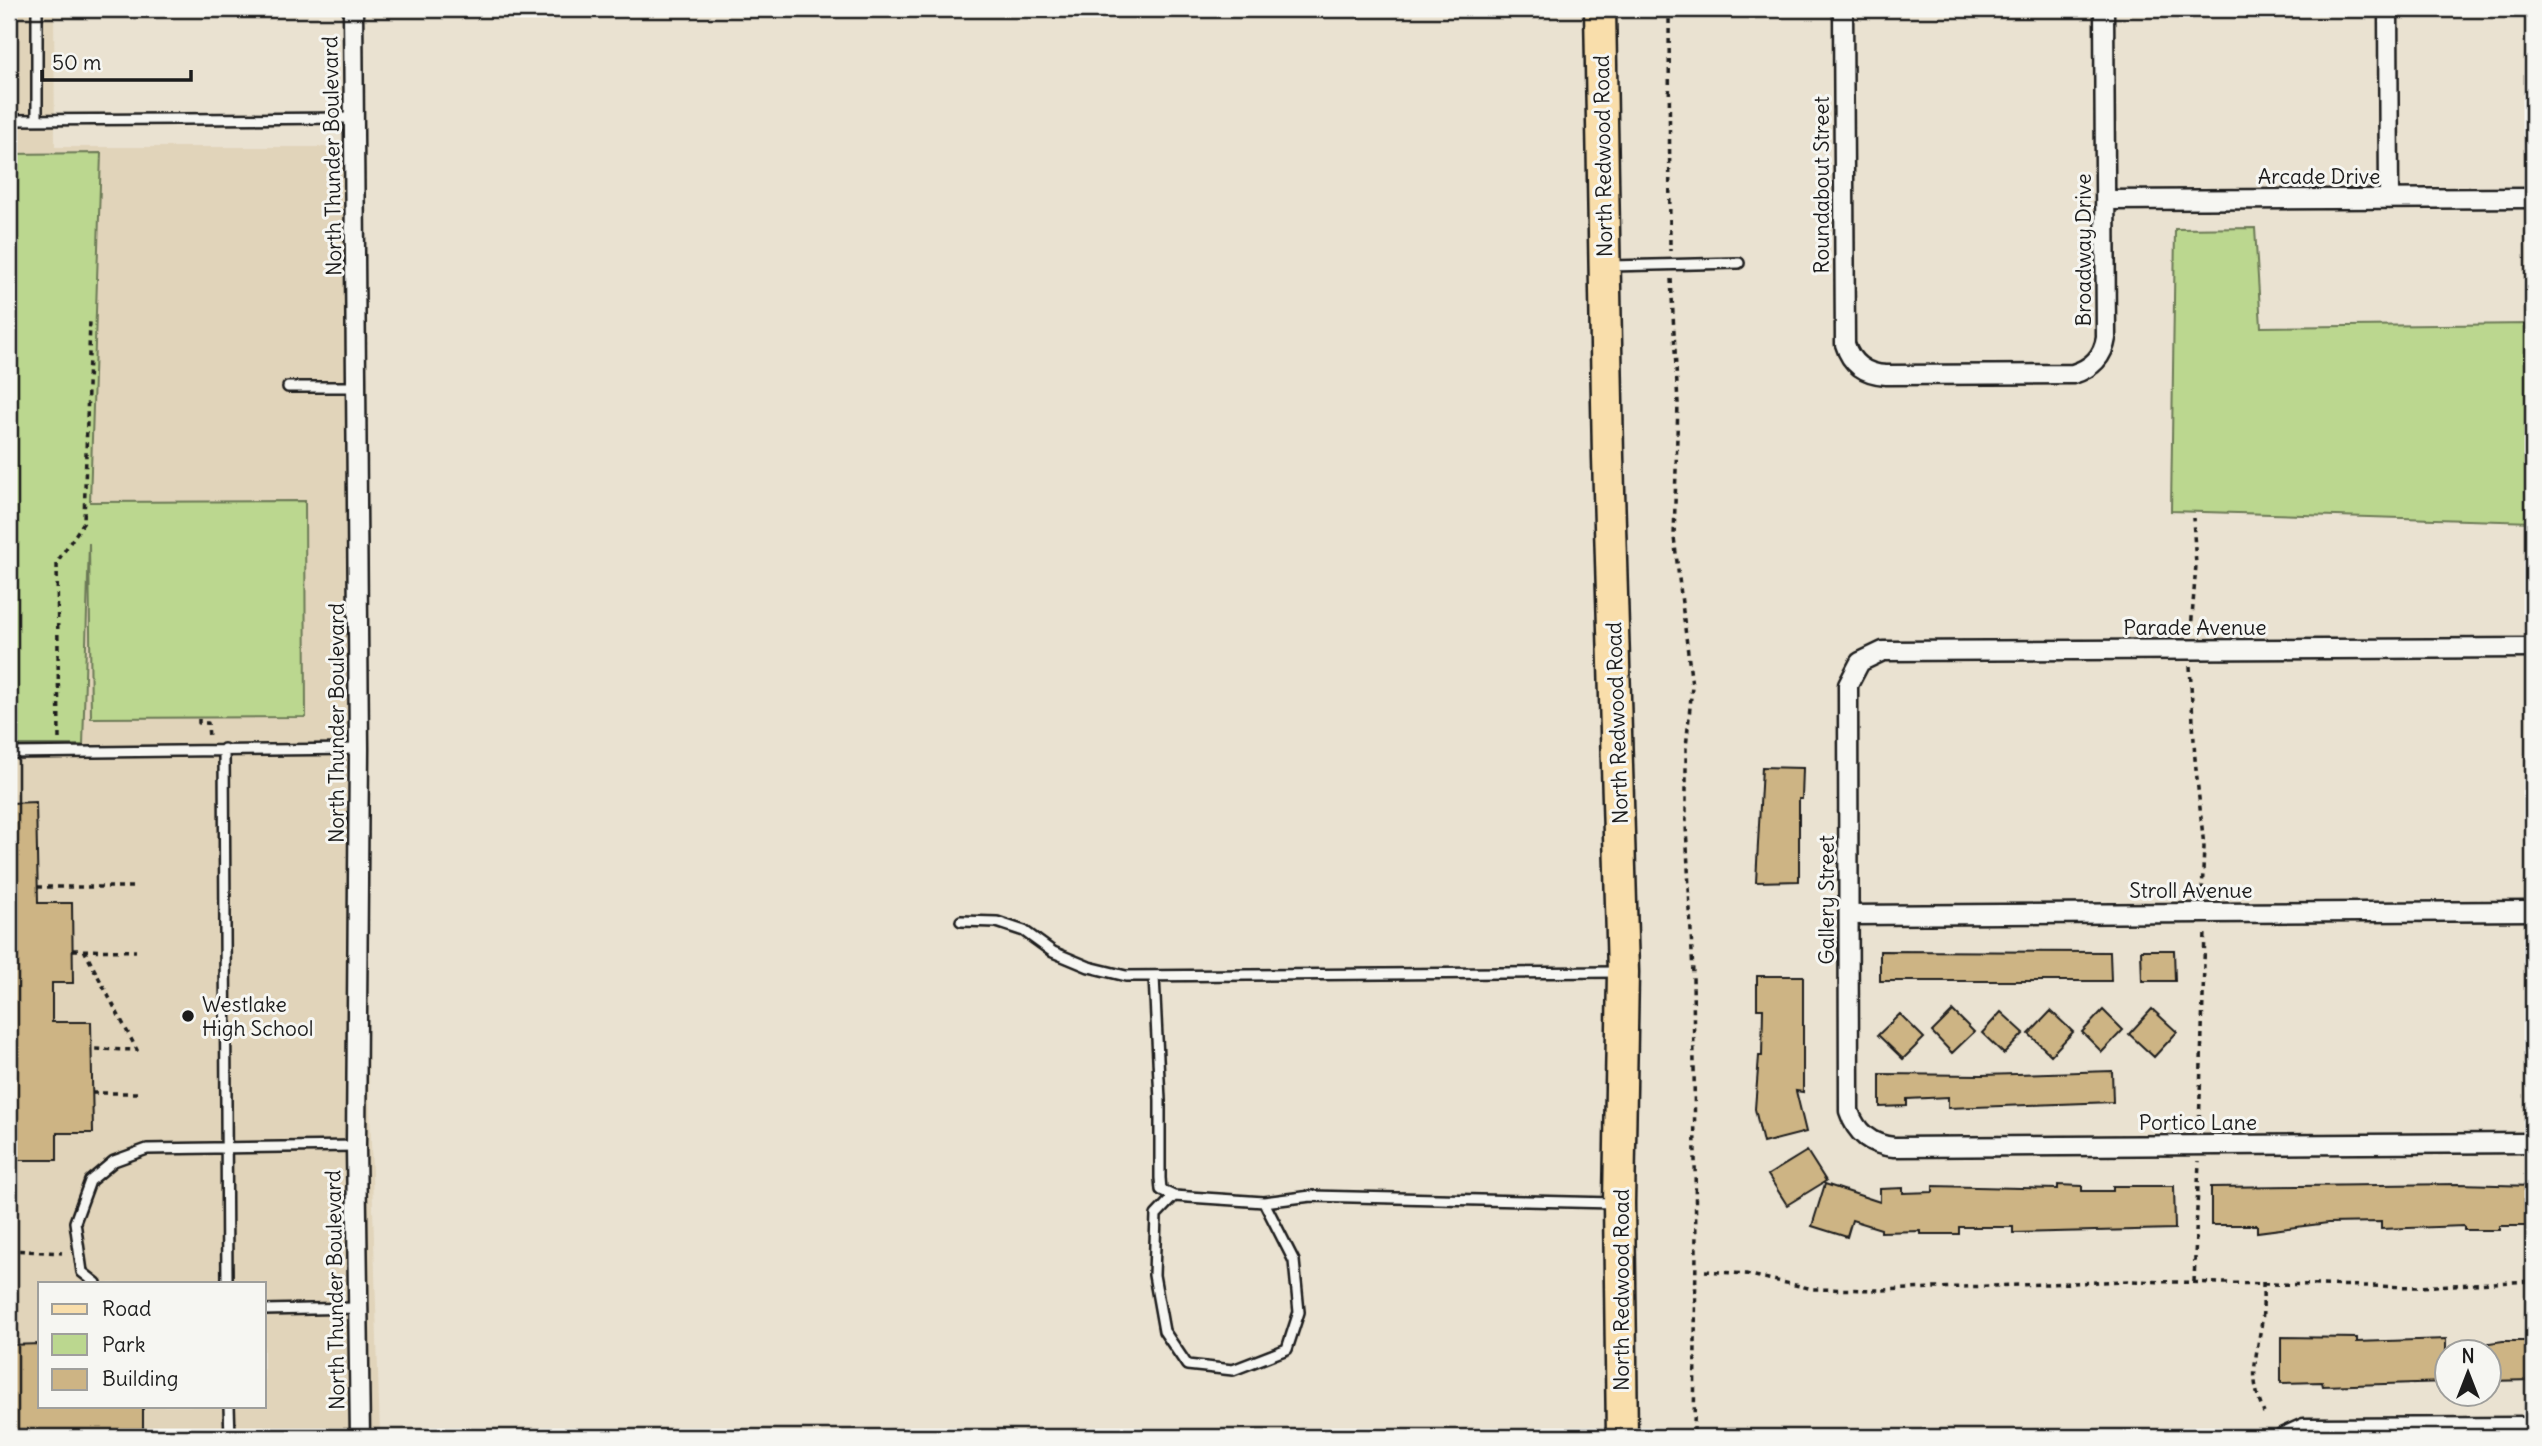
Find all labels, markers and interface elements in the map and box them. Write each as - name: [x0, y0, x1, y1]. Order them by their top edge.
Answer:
- street label: North Thunder Boulevard: [316, 36, 348, 276]
- scale bar: [42, 38, 191, 82]
- text: 50 m: [52, 49, 101, 76]
- street label: North Redwood Road: [1588, 55, 1618, 257]
- street label: Roundabout Street: [1808, 96, 1835, 274]
- street label: Arcade Drive: [2258, 163, 2380, 190]
- street label: Broadway Drive: [2070, 173, 2097, 327]
- street label: North Thunder Boulevard: [323, 603, 350, 843]
- street label: Parade Avenue: [2123, 614, 2267, 641]
- street label: North Redwood Road: [1600, 622, 1634, 824]
- street label: Gallery Street: [1813, 835, 1840, 965]
- street label: Stroll Avenue: [2129, 877, 2253, 904]
- place label: Westlake High School: [202, 991, 313, 1042]
- marker: Westlake High School: [180, 1008, 196, 1024]
- street label: Portico Lane: [2139, 1109, 2257, 1136]
- street label: North Thunder Boulevard: [319, 1170, 351, 1410]
- street label: North Redwood Road: [1608, 1189, 1635, 1391]
- legend: [38, 1282, 266, 1408]
- text: Road: [102, 1295, 151, 1322]
- text: Park: [102, 1331, 145, 1358]
- north arrow: [2434, 1338, 2504, 1408]
- text: N: [2461, 1344, 2475, 1368]
- text: Building: [102, 1365, 178, 1392]

